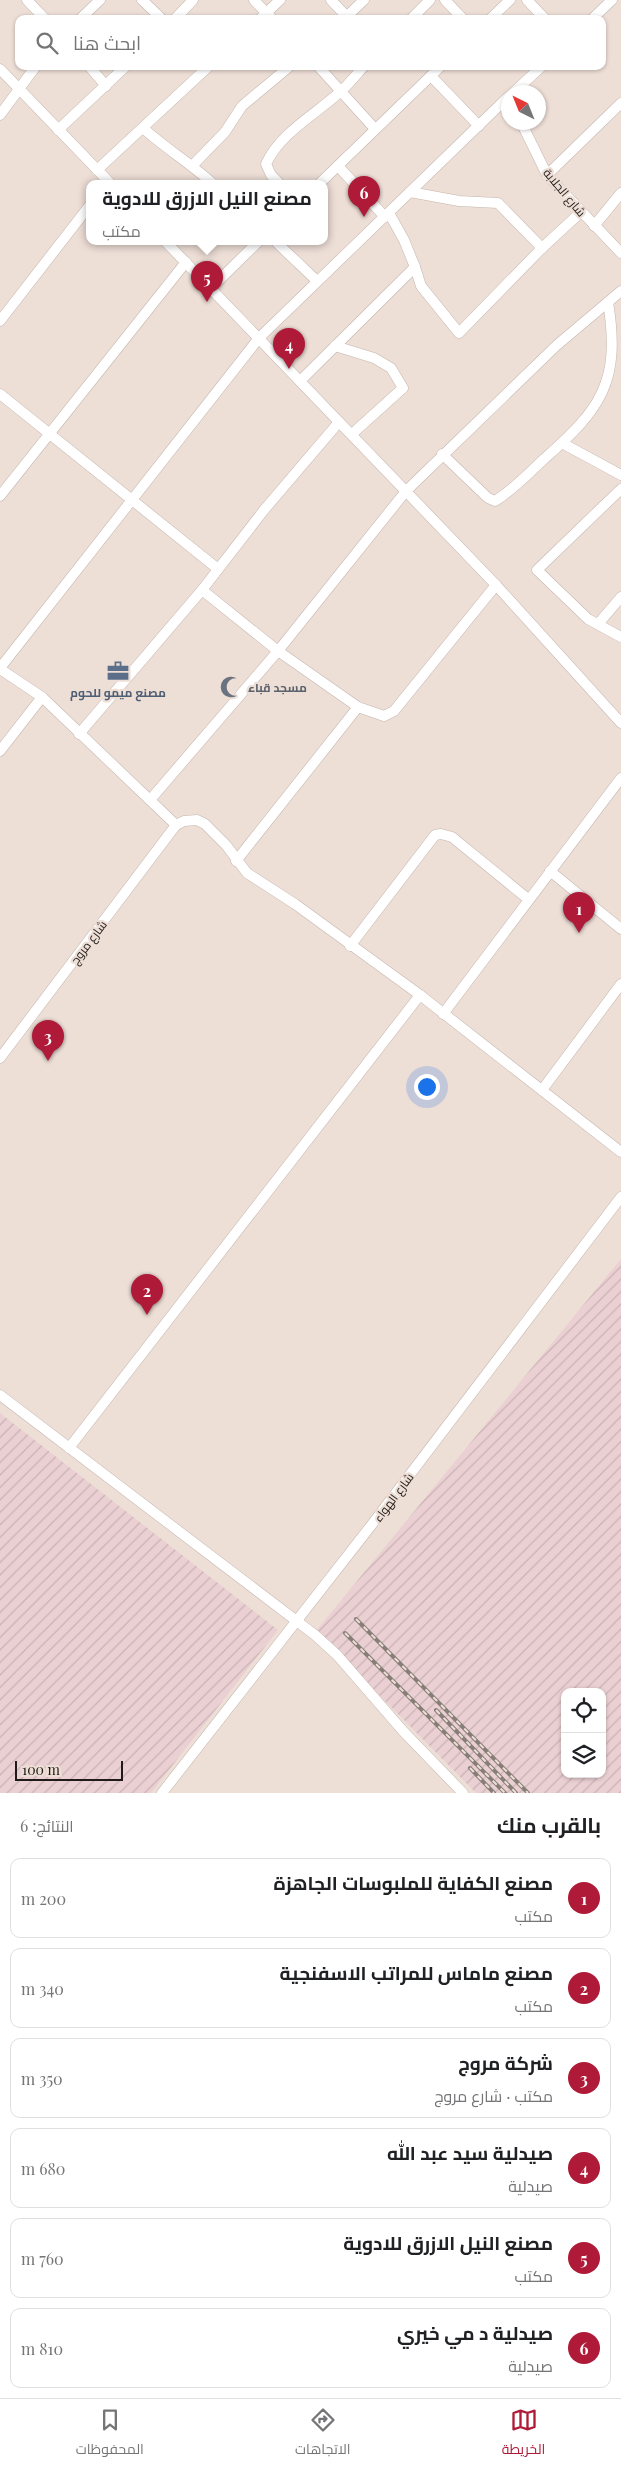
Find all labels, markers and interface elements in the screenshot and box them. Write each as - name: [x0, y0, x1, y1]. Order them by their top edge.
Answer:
- search box: [15, 15, 606, 70]
- icon: search: [33, 29, 61, 57]
- text: ابحث هنا: [73, 29, 141, 55]
- north arrow: [501, 85, 546, 130]
- street label: شارع الجلابة: [539, 165, 590, 220]
- pin: 6: [348, 176, 380, 217]
- popup: [86, 180, 328, 245]
- text: مصنع النيل الازرق للادوية: [102, 184, 312, 210]
- text: مكتب: [102, 220, 141, 241]
- pin: 5: [191, 261, 223, 302]
- pin: 4: [273, 328, 305, 369]
- office icon: مصنع ميمو للحوم: [105, 658, 131, 684]
- mosque icon: مسجد قباء: [218, 674, 244, 700]
- place label: مسجد قباء: [248, 679, 307, 695]
- place label: مصنع ميمو للحوم: [70, 684, 166, 702]
- pin: 1: [563, 892, 595, 933]
- street label: شارع مروج: [66, 917, 111, 968]
- pin: 3: [32, 1020, 64, 1061]
- your location: [414, 1074, 440, 1100]
- pin: 2: [131, 1274, 163, 1315]
- street label: شارع الهواء: [369, 1469, 417, 1525]
- map controls: [561, 1688, 606, 1778]
- button: locate: [561, 1688, 606, 1733]
- button: layers: [561, 1733, 606, 1778]
- scale bar: [15, 1758, 122, 1781]
- text: 100 m: [22, 1760, 60, 1779]
- text: بالقرب منك: [497, 1810, 601, 1838]
- text: النتائج: 6: [20, 1815, 74, 1836]
- text: مصنع الكفاية للملبوسات الجاهزة: [274, 1869, 553, 1895]
- text: 200 m: [21, 1888, 66, 1909]
- text: 1: [581, 1888, 587, 1909]
- text: مكتب: [514, 1905, 553, 1926]
- text: مصنع ماماس للمراتب الاسفنجية: [279, 1959, 553, 1985]
- text: 340 m: [21, 1978, 64, 1999]
- text: 2: [580, 1978, 588, 1999]
- text: مكتب: [514, 1995, 553, 2016]
- text: شركة مروج: [458, 2049, 553, 2075]
- text: 350 m: [21, 2068, 63, 2089]
- text: 3: [580, 2068, 588, 2089]
- text: مكتب · شارع مروج: [434, 2085, 553, 2106]
- text: صيدلية سيد عبد الله: [387, 2139, 553, 2165]
- text: 680 m: [21, 2158, 65, 2179]
- text: 4: [580, 2158, 588, 2179]
- text: صيدلية: [508, 2175, 553, 2196]
- text: مصنع النيل الازرق للادوية: [343, 2229, 553, 2255]
- text: 760 m: [21, 2248, 64, 2269]
- text: 5: [580, 2248, 588, 2269]
- text: مكتب: [514, 2265, 553, 2286]
- text: صيدلية د مي خيري: [397, 2319, 553, 2345]
- text: 810 m: [21, 2338, 63, 2359]
- text: 6: [580, 2338, 589, 2359]
- text: صيدلية: [508, 2355, 553, 2376]
- tab: المحفوظات: [76, 2406, 144, 2462]
- tab: الاتجاهات: [295, 2406, 350, 2462]
- tab: الخريطة: [502, 2406, 545, 2462]

